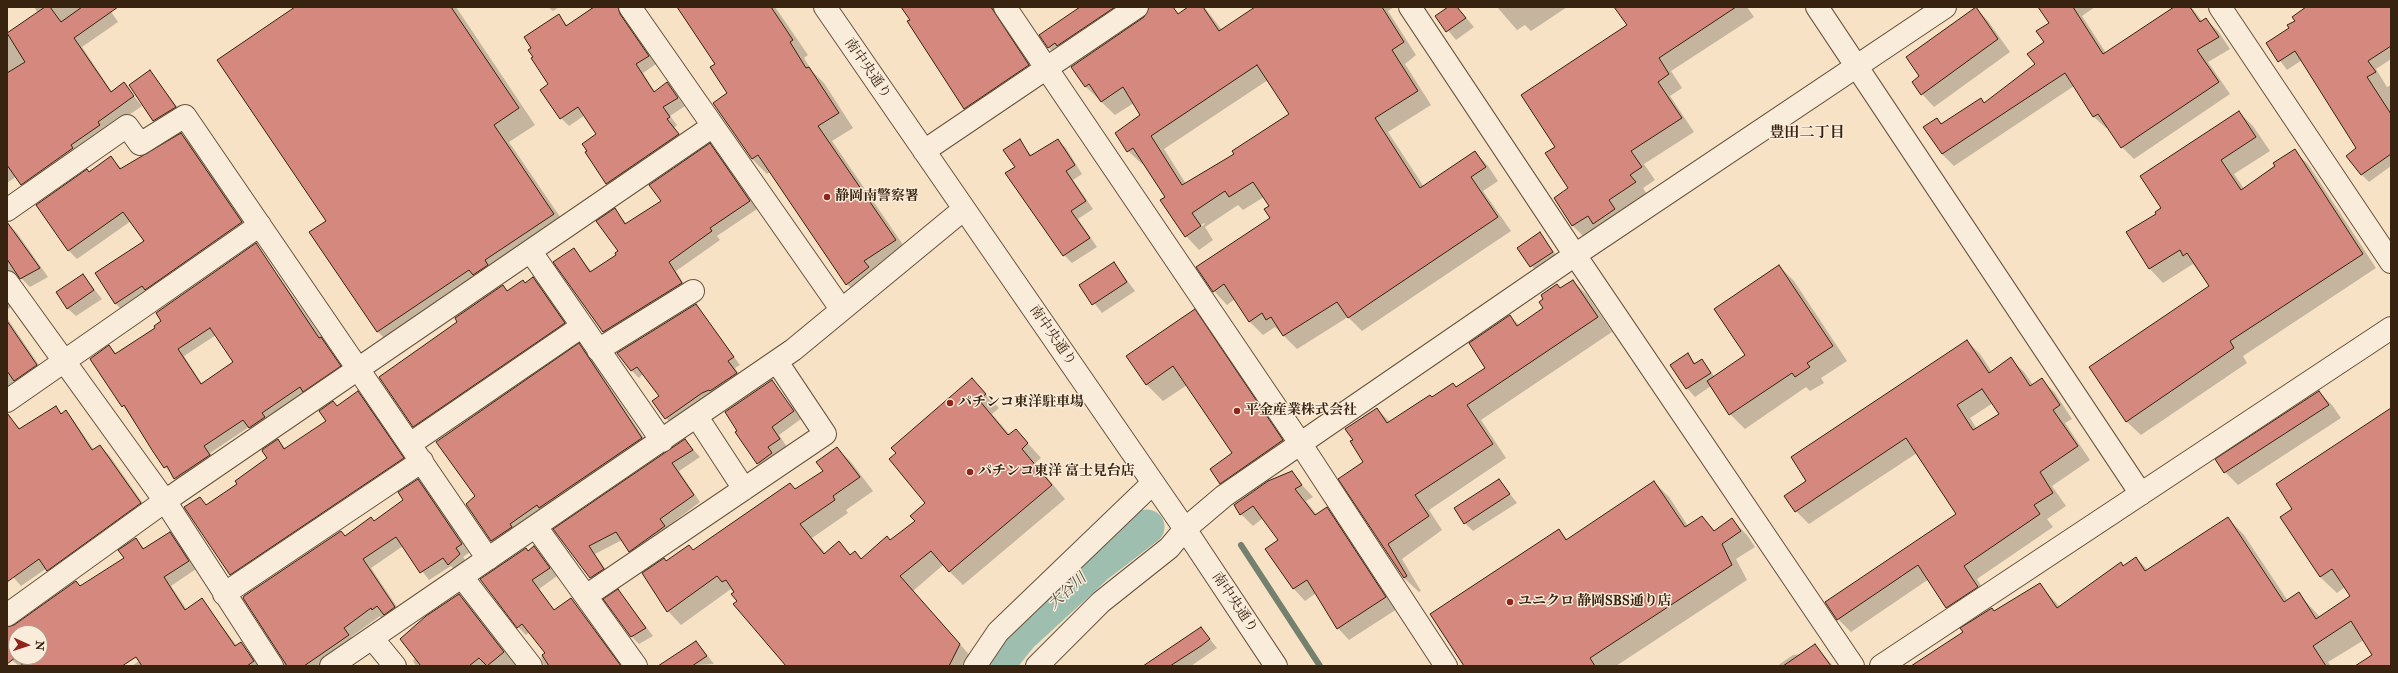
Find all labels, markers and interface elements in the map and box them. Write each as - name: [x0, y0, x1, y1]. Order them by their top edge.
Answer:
- street label: 南中央通り: [840, 36, 894, 102]
- district label: 豊田二丁目: [1770, 125, 1844, 143]
- place label: 静岡南警察署: [835, 189, 919, 205]
- marker: 静岡南警察署: [822, 192, 832, 202]
- street label: 南中央通り: [1025, 303, 1079, 369]
- place label: パチンコ東洋駐車場: [958, 395, 1084, 411]
- marker: パチンコ東洋駐車場: [945, 398, 955, 408]
- place label: 平金産業株式会社: [1245, 403, 1357, 419]
- marker: 平金産業株式会社: [1232, 406, 1242, 416]
- place label: パチンコ東洋 富士見台店: [978, 464, 1135, 480]
- marker: パチンコ東洋 富士見台店: [965, 467, 975, 477]
- street label: 南中央通り: [1207, 569, 1261, 637]
- water label: 大谷川: [1045, 570, 1091, 614]
- place label: ユニクロ 静岡SBS通り店: [1518, 594, 1672, 610]
- marker: ユニクロ 静岡SBS通り店: [1505, 597, 1515, 607]
- north arrow: [8, 625, 48, 665]
- text: N: [33, 640, 46, 651]

